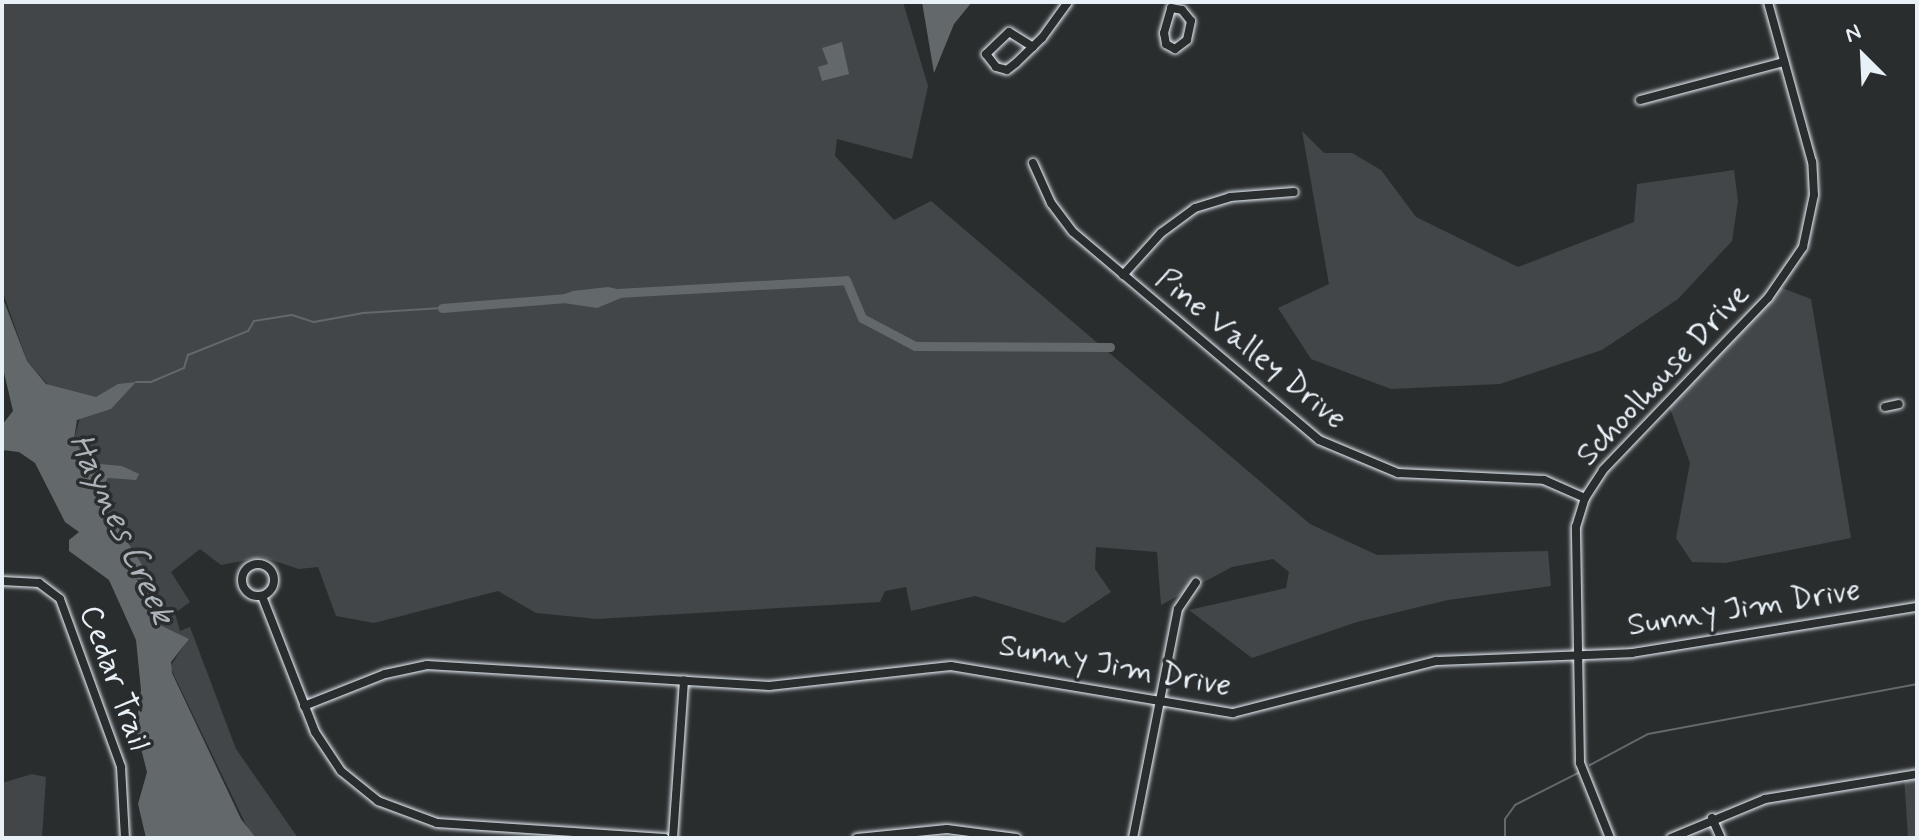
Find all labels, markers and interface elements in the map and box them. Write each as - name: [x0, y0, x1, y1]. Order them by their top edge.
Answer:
- north arrow: [1823, 16, 1903, 96]
- text: N: [1841, 18, 1866, 50]
- street label: Pine Valley Drive: [1151, 263, 1351, 435]
- street label: Schoolhouse Drive: [1569, 277, 1757, 473]
- water label: Haynes Creek: [59, 426, 183, 632]
- street label: Sunny Jim Drive: [1625, 571, 1863, 645]
- street label: Cedar Trail: [70, 600, 158, 756]
- street label: Sunny Jim Drive: [996, 627, 1234, 705]

